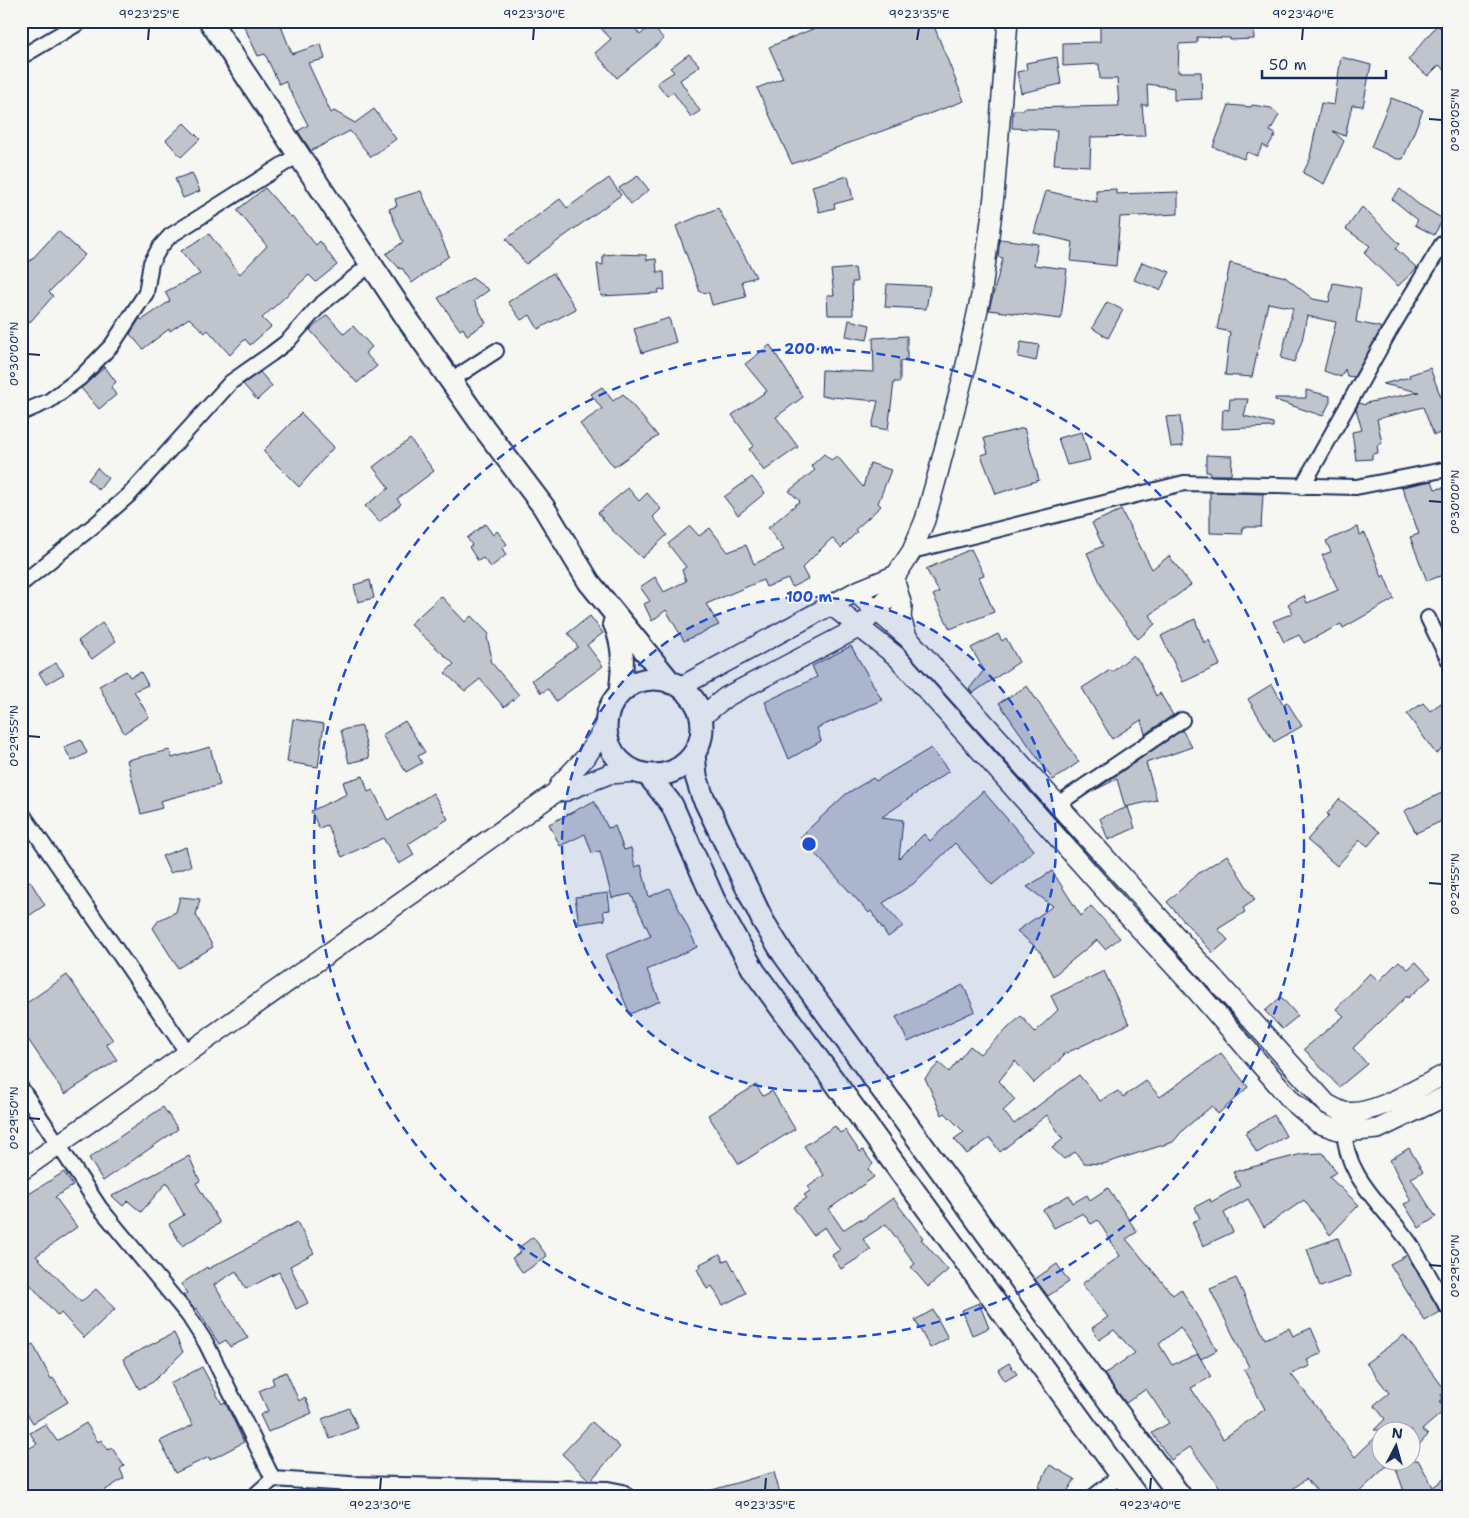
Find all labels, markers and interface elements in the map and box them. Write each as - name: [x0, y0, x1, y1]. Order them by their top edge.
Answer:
- text: 9°23'25"E: [119, 6, 180, 22]
- text: 9°23'30"E: [503, 6, 565, 22]
- text: 9°23'35"E: [889, 6, 949, 22]
- text: 9°23'40"E: [1272, 6, 1334, 22]
- scale bar: [1262, 48, 1385, 80]
- text: 50 m: [1269, 55, 1307, 75]
- text: 0°30'05"N: [1447, 88, 1463, 152]
- text: 0°30'00"N: [6, 322, 22, 386]
- text: 200 m: [784, 339, 834, 359]
- text: 0°30'00"N: [1447, 470, 1463, 534]
- text: 100 m: [786, 587, 832, 607]
- text: 0°29'55"N: [6, 705, 22, 767]
- centre of rings: [800, 835, 818, 853]
- text: 0°29'55"N: [1447, 853, 1463, 915]
- text: 0°29'50"N: [6, 1086, 22, 1150]
- text: 0°29'50"N: [1447, 1234, 1463, 1298]
- north arrow: [1372, 1420, 1422, 1470]
- text: N: [1391, 1424, 1404, 1443]
- text: 9°23'30"E: [349, 1497, 411, 1513]
- text: 9°23'35"E: [735, 1497, 795, 1513]
- text: 9°23'40"E: [1119, 1497, 1181, 1513]

